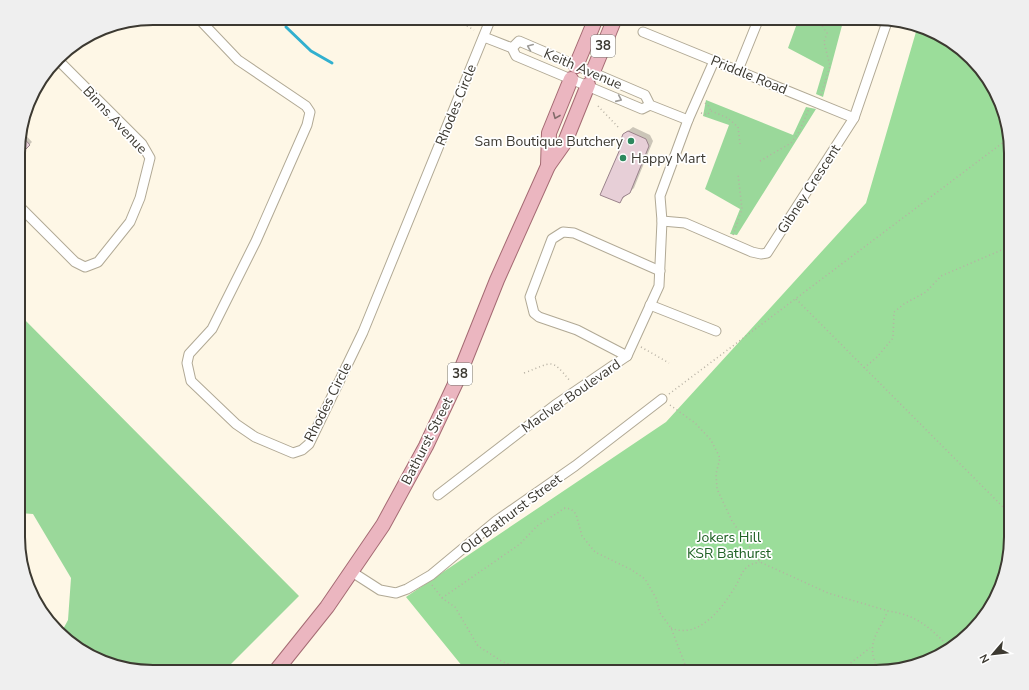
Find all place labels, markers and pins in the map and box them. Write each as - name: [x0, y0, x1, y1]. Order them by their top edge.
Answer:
- place label: Sam Boutique Butchery: [474, 132, 624, 151]
- marker: Sam Boutique Butchery: [626, 136, 636, 146]
- place label: Happy Mart: [631, 149, 706, 168]
- marker: Happy Mart: [618, 153, 628, 163]

